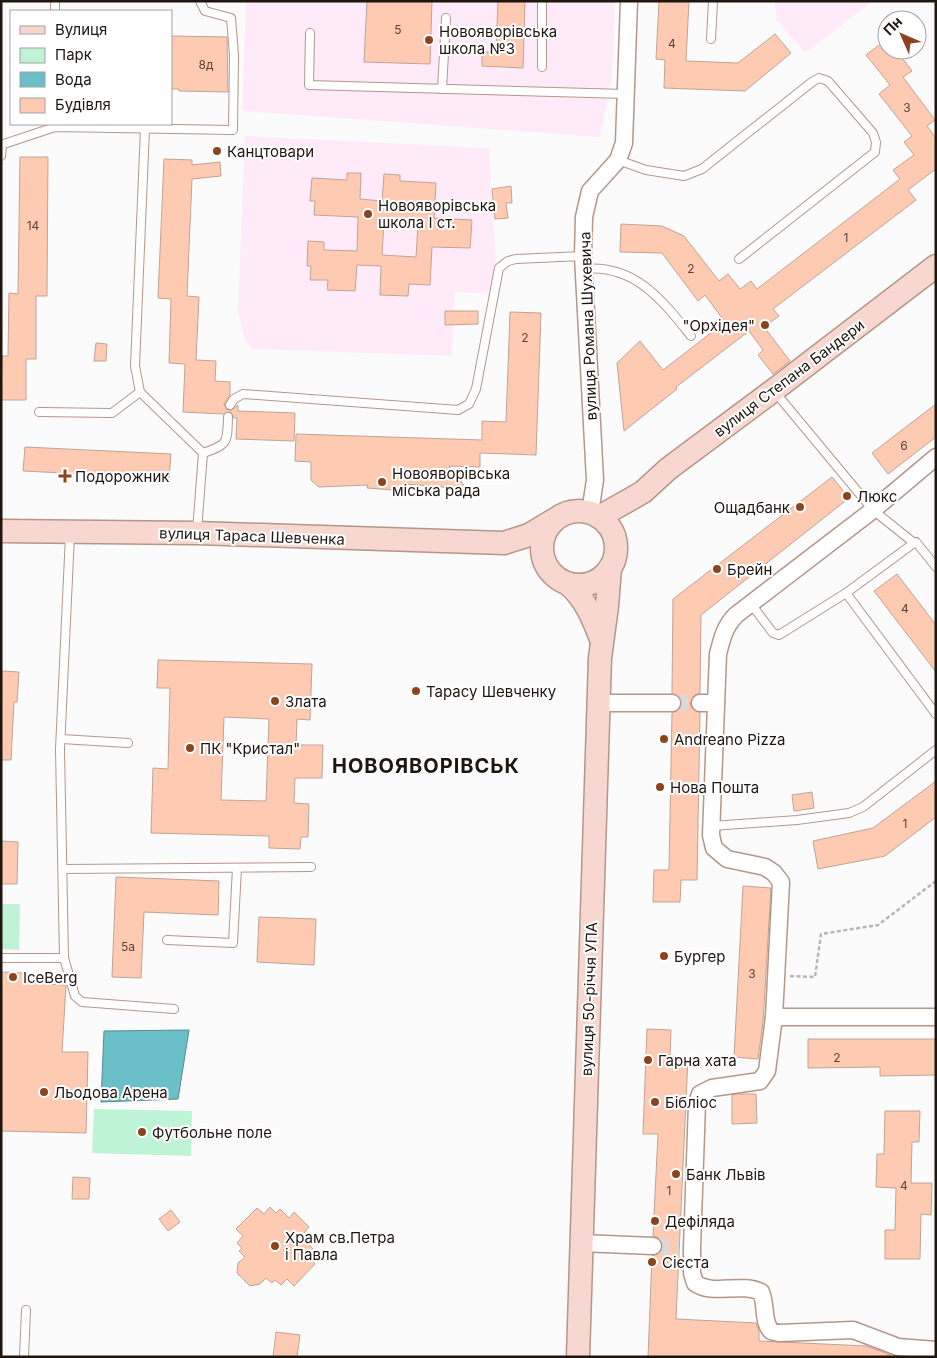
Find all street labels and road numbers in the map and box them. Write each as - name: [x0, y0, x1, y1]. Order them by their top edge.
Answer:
- street label: вулиця Романа Шухевича: [575, 231, 601, 421]
- street label: вулиця Степана Бандери: [710, 315, 868, 441]
- street label: вулиця Тараса Шевченка: [159, 523, 345, 549]
- street label: вулиця 50-річчя УПА: [577, 922, 601, 1076]

